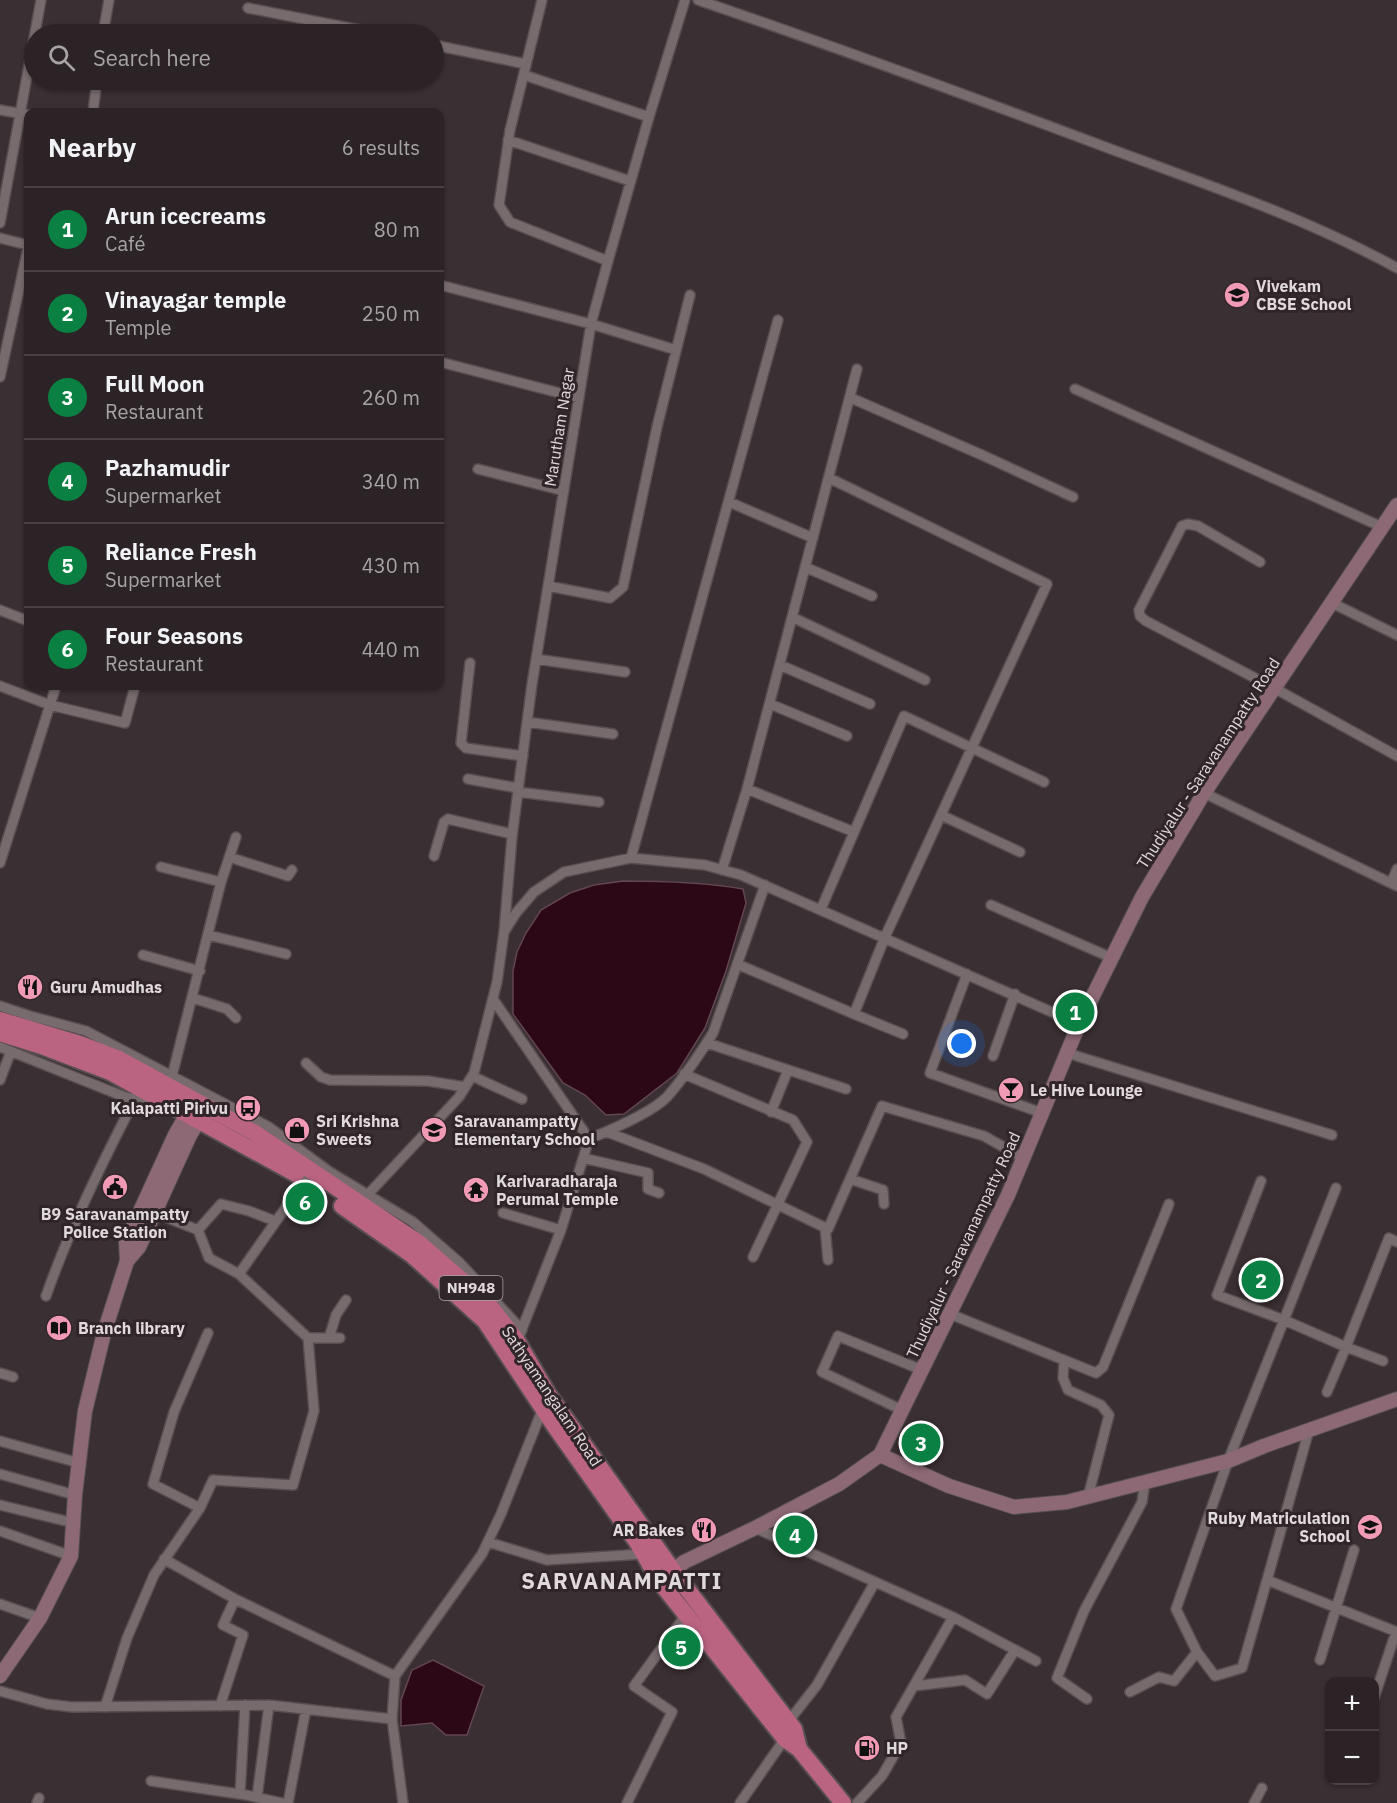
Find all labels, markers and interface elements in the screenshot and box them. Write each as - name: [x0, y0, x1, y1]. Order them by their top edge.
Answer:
- search box: [24, 24, 444, 90]
- icon: search: [45, 41, 78, 74]
- text: Search here: [93, 43, 211, 72]
- text: Nearby: [48, 130, 136, 164]
- text: 6 results: [342, 134, 420, 161]
- text: Arun icecreams: [105, 201, 266, 230]
- text: 1: [62, 216, 74, 243]
- text: 80 m: [374, 216, 420, 243]
- text: Café: [105, 230, 145, 257]
- place label: Vivekam CBSE School: [1256, 276, 1351, 314]
- school or university icon: Vivekam CBSE School: [1222, 280, 1252, 310]
- text: Vinayagar temple: [105, 285, 286, 314]
- text: 2: [62, 300, 74, 327]
- text: 250 m: [362, 300, 420, 327]
- text: Temple: [105, 314, 172, 341]
- street label: Marutham Nagar: [540, 366, 578, 488]
- text: Full Moon: [105, 369, 205, 398]
- text: 3: [62, 384, 74, 411]
- text: 260 m: [362, 384, 420, 411]
- text: Restaurant: [105, 398, 203, 425]
- text: Pazhamudir: [105, 453, 230, 482]
- text: 4: [62, 468, 74, 495]
- text: 340 m: [362, 468, 420, 495]
- text: Supermarket: [105, 482, 222, 509]
- text: Reliance Fresh: [105, 537, 257, 566]
- text: 5: [62, 552, 74, 579]
- text: 430 m: [362, 552, 420, 579]
- text: Supermarket: [105, 566, 222, 593]
- text: Four Seasons: [105, 621, 243, 650]
- text: 6: [62, 636, 74, 663]
- text: 440 m: [362, 636, 420, 663]
- text: Restaurant: [105, 650, 203, 677]
- street label: Thudiyalur - Saravanampatty Road: [1132, 654, 1284, 872]
- restaurant icon: Guru Amudhas: [15, 972, 45, 1002]
- place label: Guru Amudhas: [50, 977, 162, 997]
- pin: 1: [1056, 990, 1094, 1034]
- your location: [947, 1029, 976, 1058]
- bar icon: Le Hive Lounge: [996, 1075, 1026, 1105]
- place label: Le Hive Lounge: [1030, 1080, 1143, 1100]
- bus stop icon: Kalapatti Pirivu: [233, 1093, 263, 1123]
- place label: Kalapatti Pirivu: [110, 1098, 228, 1118]
- place label: Sri Krishna Sweets: [316, 1111, 399, 1149]
- place label: Saravanampatty Elementary School: [454, 1111, 595, 1149]
- shop icon: Sri Krishna Sweets: [282, 1115, 312, 1145]
- school or university icon: Saravanampatty Elementary School: [419, 1115, 449, 1145]
- street label: Thudiyalur - Saravanampatty Road: [902, 1129, 1024, 1361]
- place label: Karivaradharaja Perumal Temple: [496, 1171, 618, 1209]
- public building icon: B9 Saravanampatty Police Station: [100, 1172, 130, 1202]
- temple icon: Karivaradharaja Perumal Temple: [461, 1175, 491, 1205]
- pin: 6: [286, 1180, 324, 1224]
- place label: B9 Saravanampatty Police Station: [41, 1204, 190, 1242]
- pin: 2: [1242, 1258, 1280, 1302]
- road number: NH948: [440, 1276, 502, 1300]
- library icon: Branch library: [44, 1313, 74, 1343]
- place label: Branch library: [78, 1318, 185, 1338]
- street label: Sathyamangalam Road: [498, 1322, 606, 1470]
- pin: 3: [902, 1420, 940, 1466]
- place label: Ruby Matriculation School: [1208, 1508, 1350, 1546]
- pin: 4: [776, 1512, 814, 1558]
- school or university icon: Ruby Matriculation School: [1355, 1512, 1385, 1542]
- restaurant icon: AR Bakes: [689, 1515, 719, 1545]
- place label: AR Bakes: [613, 1520, 684, 1540]
- district label: SARVANAMPATTI: [521, 1566, 723, 1595]
- pin: 5: [662, 1624, 700, 1670]
- map controls: [1325, 1677, 1379, 1785]
- button: +: [1325, 1677, 1379, 1731]
- button: −: [1325, 1731, 1379, 1785]
- fuel station icon: HP: [852, 1733, 882, 1763]
- place label: HP: [886, 1738, 908, 1758]

